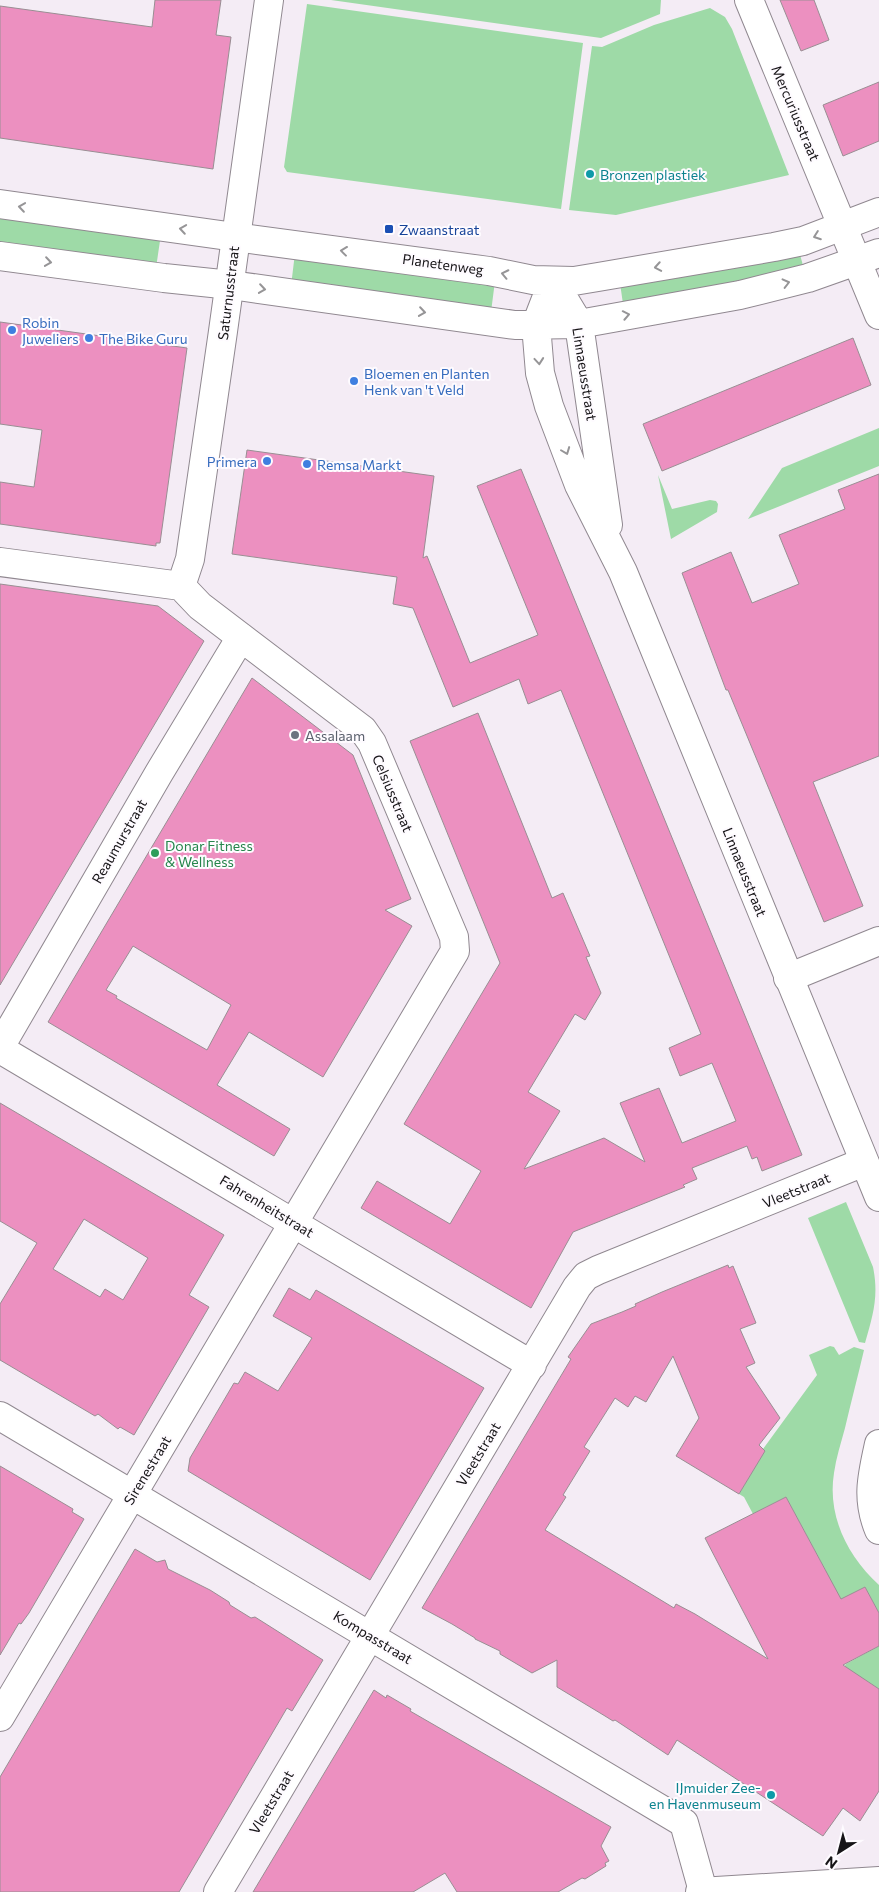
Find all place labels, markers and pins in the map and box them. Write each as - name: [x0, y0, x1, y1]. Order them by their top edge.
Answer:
- place label: Bronzen plastiek: [600, 166, 706, 183]
- marker: Bronzen plastiek: [584, 168, 596, 180]
- place label: Zwaanstraat: [399, 221, 480, 238]
- marker: Zwaanstraat: [383, 223, 395, 235]
- place label: Robin Juweliers: [22, 314, 79, 347]
- marker: Robin Juweliers: [6, 324, 18, 336]
- place label: The Bike Guru: [99, 330, 188, 347]
- marker: The Bike Guru: [83, 332, 95, 344]
- place label: Bloemen en Planten Henk van 't Veld: [364, 365, 489, 398]
- marker: Bloemen en Planten Henk van 't Veld: [348, 375, 360, 387]
- place label: Primera: [207, 453, 257, 470]
- marker: Primera: [261, 455, 273, 467]
- place label: Remsa Markt: [317, 456, 402, 473]
- marker: Remsa Markt: [301, 458, 313, 470]
- place label: Assalaam: [305, 727, 365, 744]
- marker: Assalaam: [289, 729, 301, 741]
- place label: Donar Fitness & Wellness: [165, 837, 253, 870]
- marker: Donar Fitness & Wellness: [149, 847, 161, 859]
- place label: IJmuider Zee- en Havenmuseum: [649, 1779, 761, 1812]
- marker: IJmuider Zee- en Havenmuseum: [765, 1789, 777, 1801]

